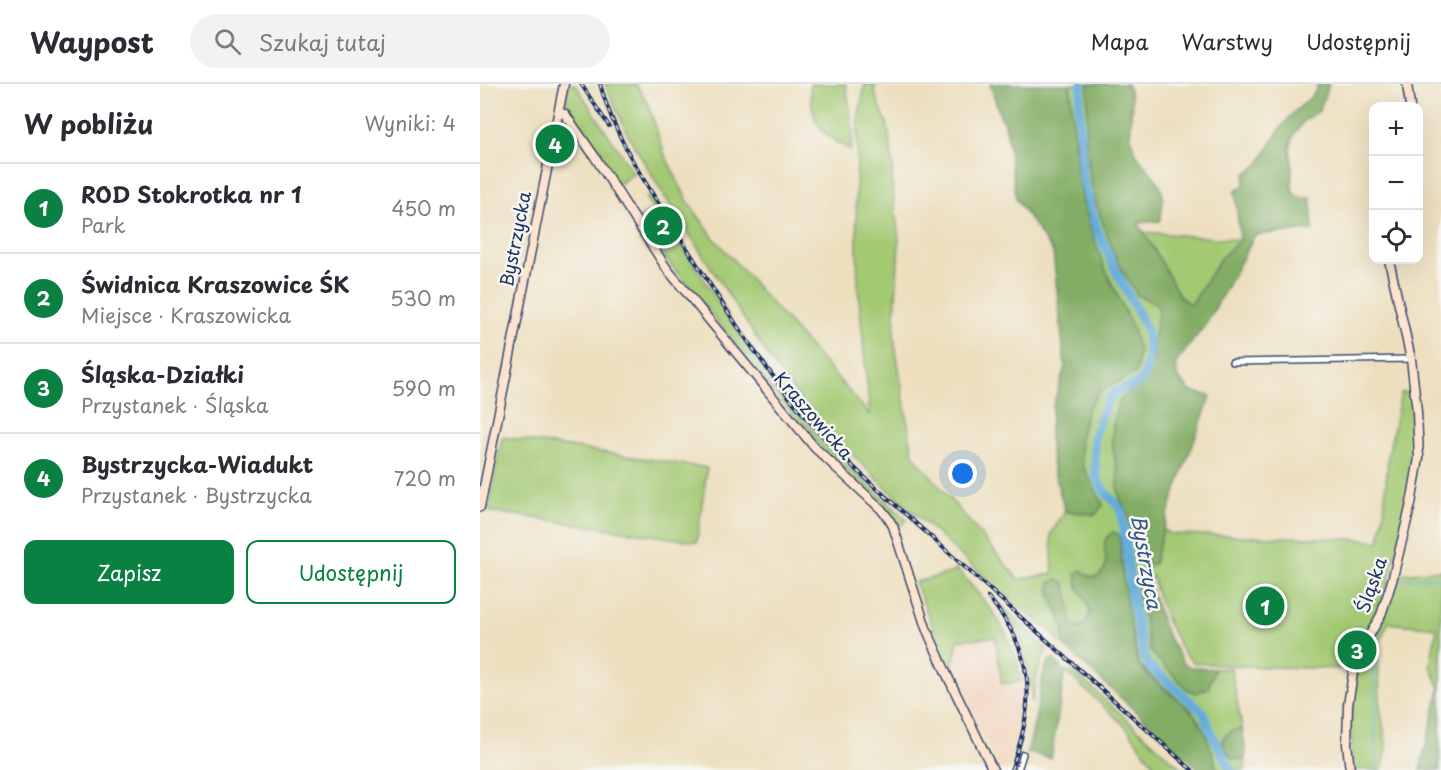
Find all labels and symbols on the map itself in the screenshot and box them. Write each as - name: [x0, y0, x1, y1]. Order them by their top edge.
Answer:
- pin: 4: [536, 122, 574, 166]
- street label: Bystrzycka: [492, 188, 537, 289]
- pin: 2: [644, 204, 682, 248]
- street label: Kraszowicka: [768, 365, 860, 465]
- your location: [948, 459, 977, 488]
- water label: Bystrzyca: [1124, 512, 1170, 612]
- street label: Śląska: [1348, 552, 1393, 616]
- pin: 1: [1246, 584, 1284, 628]
- pin: 3: [1338, 628, 1376, 672]

